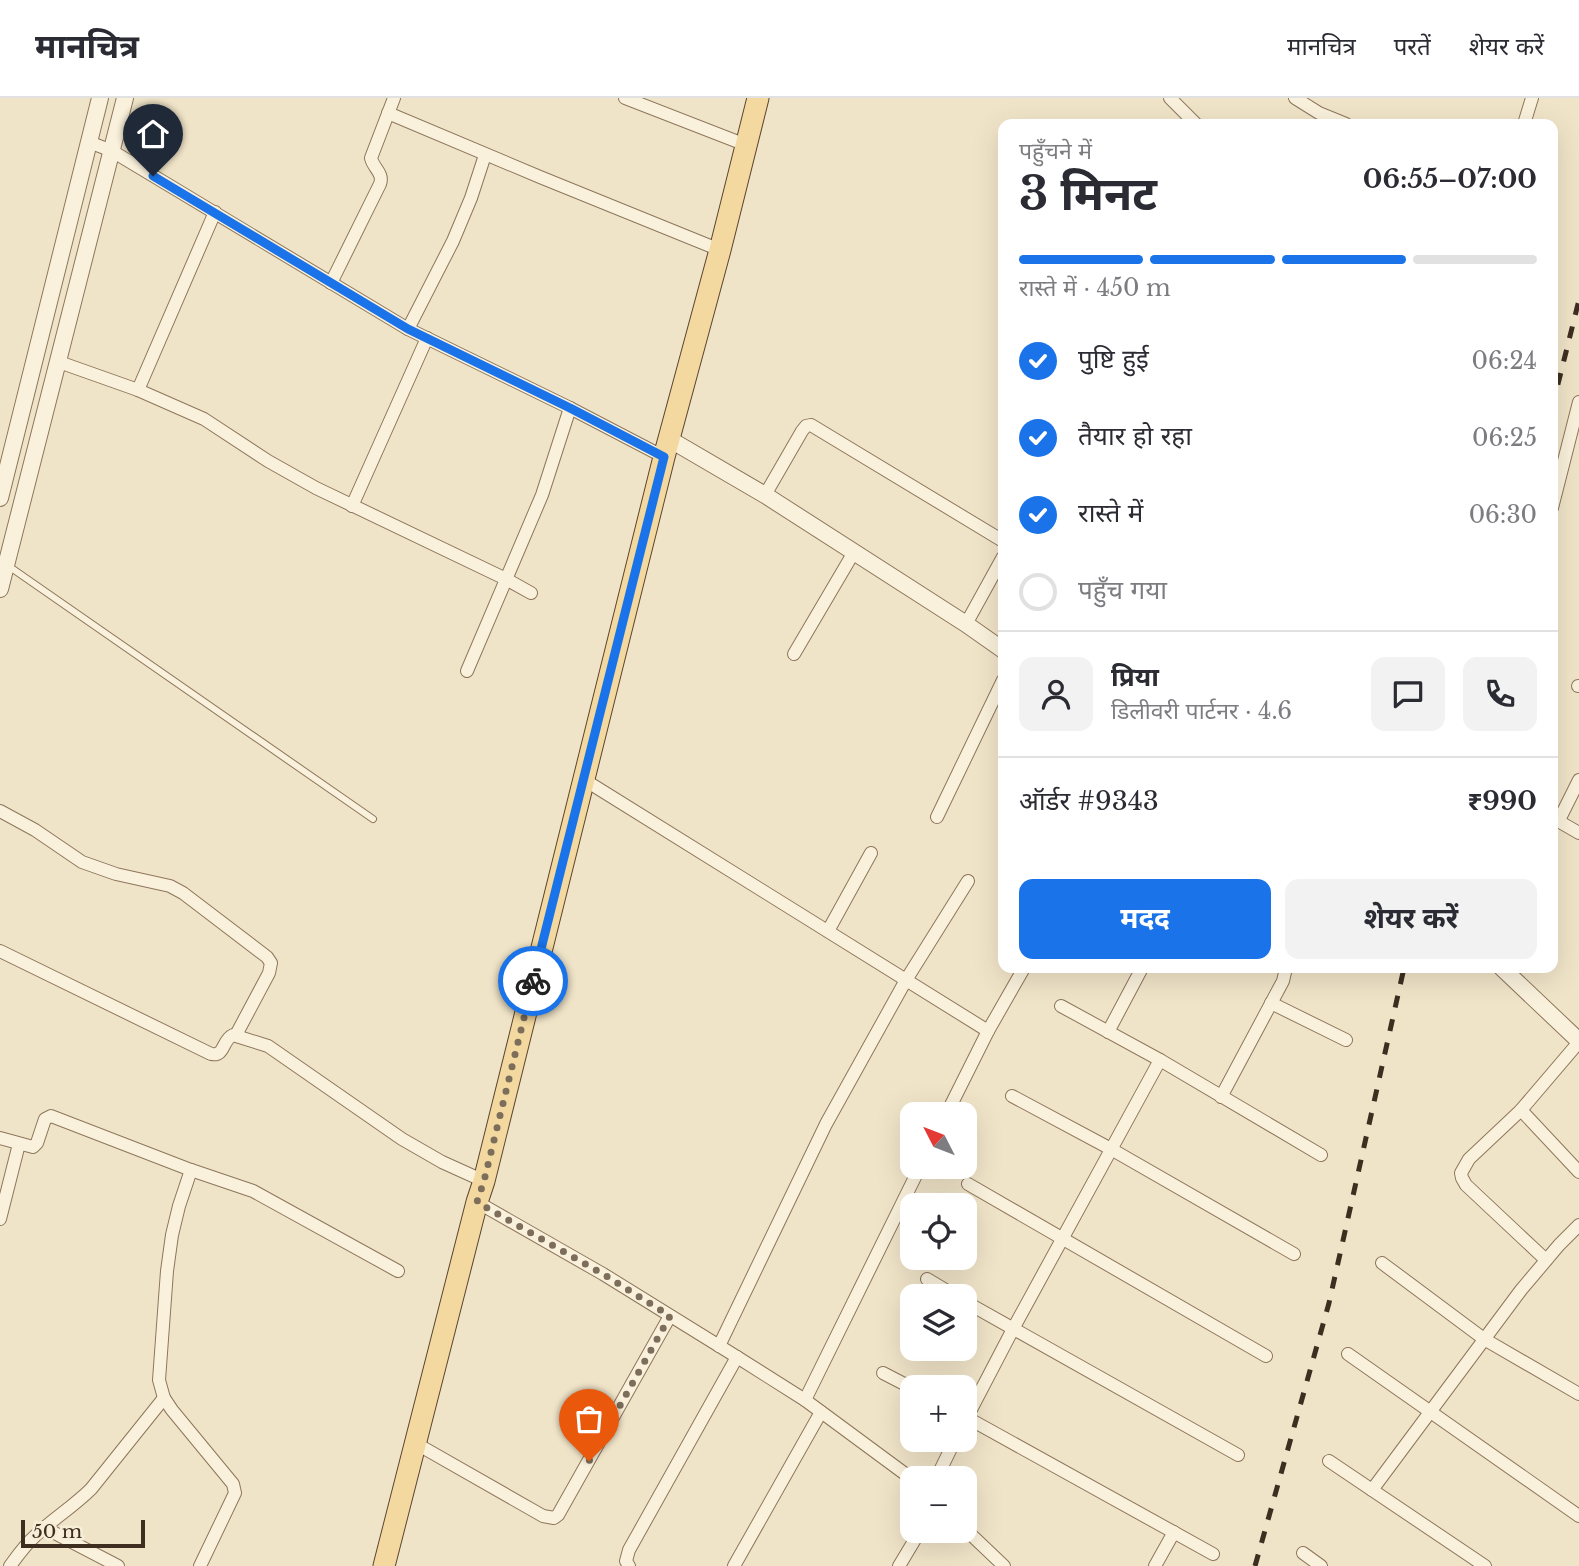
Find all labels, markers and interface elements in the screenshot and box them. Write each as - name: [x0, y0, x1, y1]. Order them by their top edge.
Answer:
- text: मानचित्र: [35, 26, 139, 67]
- text: मानचित्र: [1287, 32, 1356, 61]
- text: परतें: [1394, 32, 1431, 61]
- text: शेयर करें: [1469, 32, 1544, 61]
- pin: [123, 104, 183, 176]
- icon: home: [134, 115, 172, 153]
- text: पहुँचने में: [1019, 137, 1092, 165]
- text: 06:55–07:00: [1363, 163, 1537, 195]
- text: 3 मिनट: [1019, 165, 1157, 222]
- text: रास्ते में · 450 m: [1019, 274, 1171, 302]
- icon: check: [1019, 342, 1057, 380]
- text: पुष्टि हुई: [1078, 343, 1149, 375]
- text: 06:24: [1472, 347, 1537, 375]
- icon: check: [1019, 419, 1057, 457]
- text: तैयार हो रहा: [1078, 420, 1192, 452]
- text: 06:25: [1472, 424, 1537, 452]
- icon: check: [1019, 496, 1057, 534]
- text: रास्ते में: [1078, 497, 1143, 529]
- text: 06:30: [1469, 501, 1537, 529]
- text: पहुँच गया: [1078, 574, 1167, 606]
- button: person: [1019, 657, 1093, 731]
- button: chat: [1371, 657, 1445, 731]
- button: phone: [1463, 657, 1537, 731]
- text: प्रिया: [1111, 661, 1159, 693]
- text: डिलीवरी पार्टनर · 4.6: [1111, 697, 1292, 725]
- text: ऑर्डर #9343: [1019, 785, 1159, 817]
- text: ₹990: [1467, 785, 1537, 817]
- button: मदद: [1019, 879, 1271, 959]
- button: शेयर करें: [1285, 879, 1537, 959]
- courier: [498, 946, 568, 1016]
- icon: bike: [514, 962, 552, 1000]
- north arrow: [900, 1102, 976, 1180]
- map controls: [900, 1102, 977, 1543]
- button: locate: [900, 1193, 977, 1270]
- button: layers: [900, 1284, 977, 1361]
- button: +: [900, 1375, 977, 1452]
- pin: [559, 1389, 619, 1461]
- icon: bag: [570, 1400, 608, 1438]
- button: −: [900, 1466, 977, 1543]
- scale bar: [21, 1517, 145, 1549]
- text: 50 m: [32, 1520, 82, 1543]

